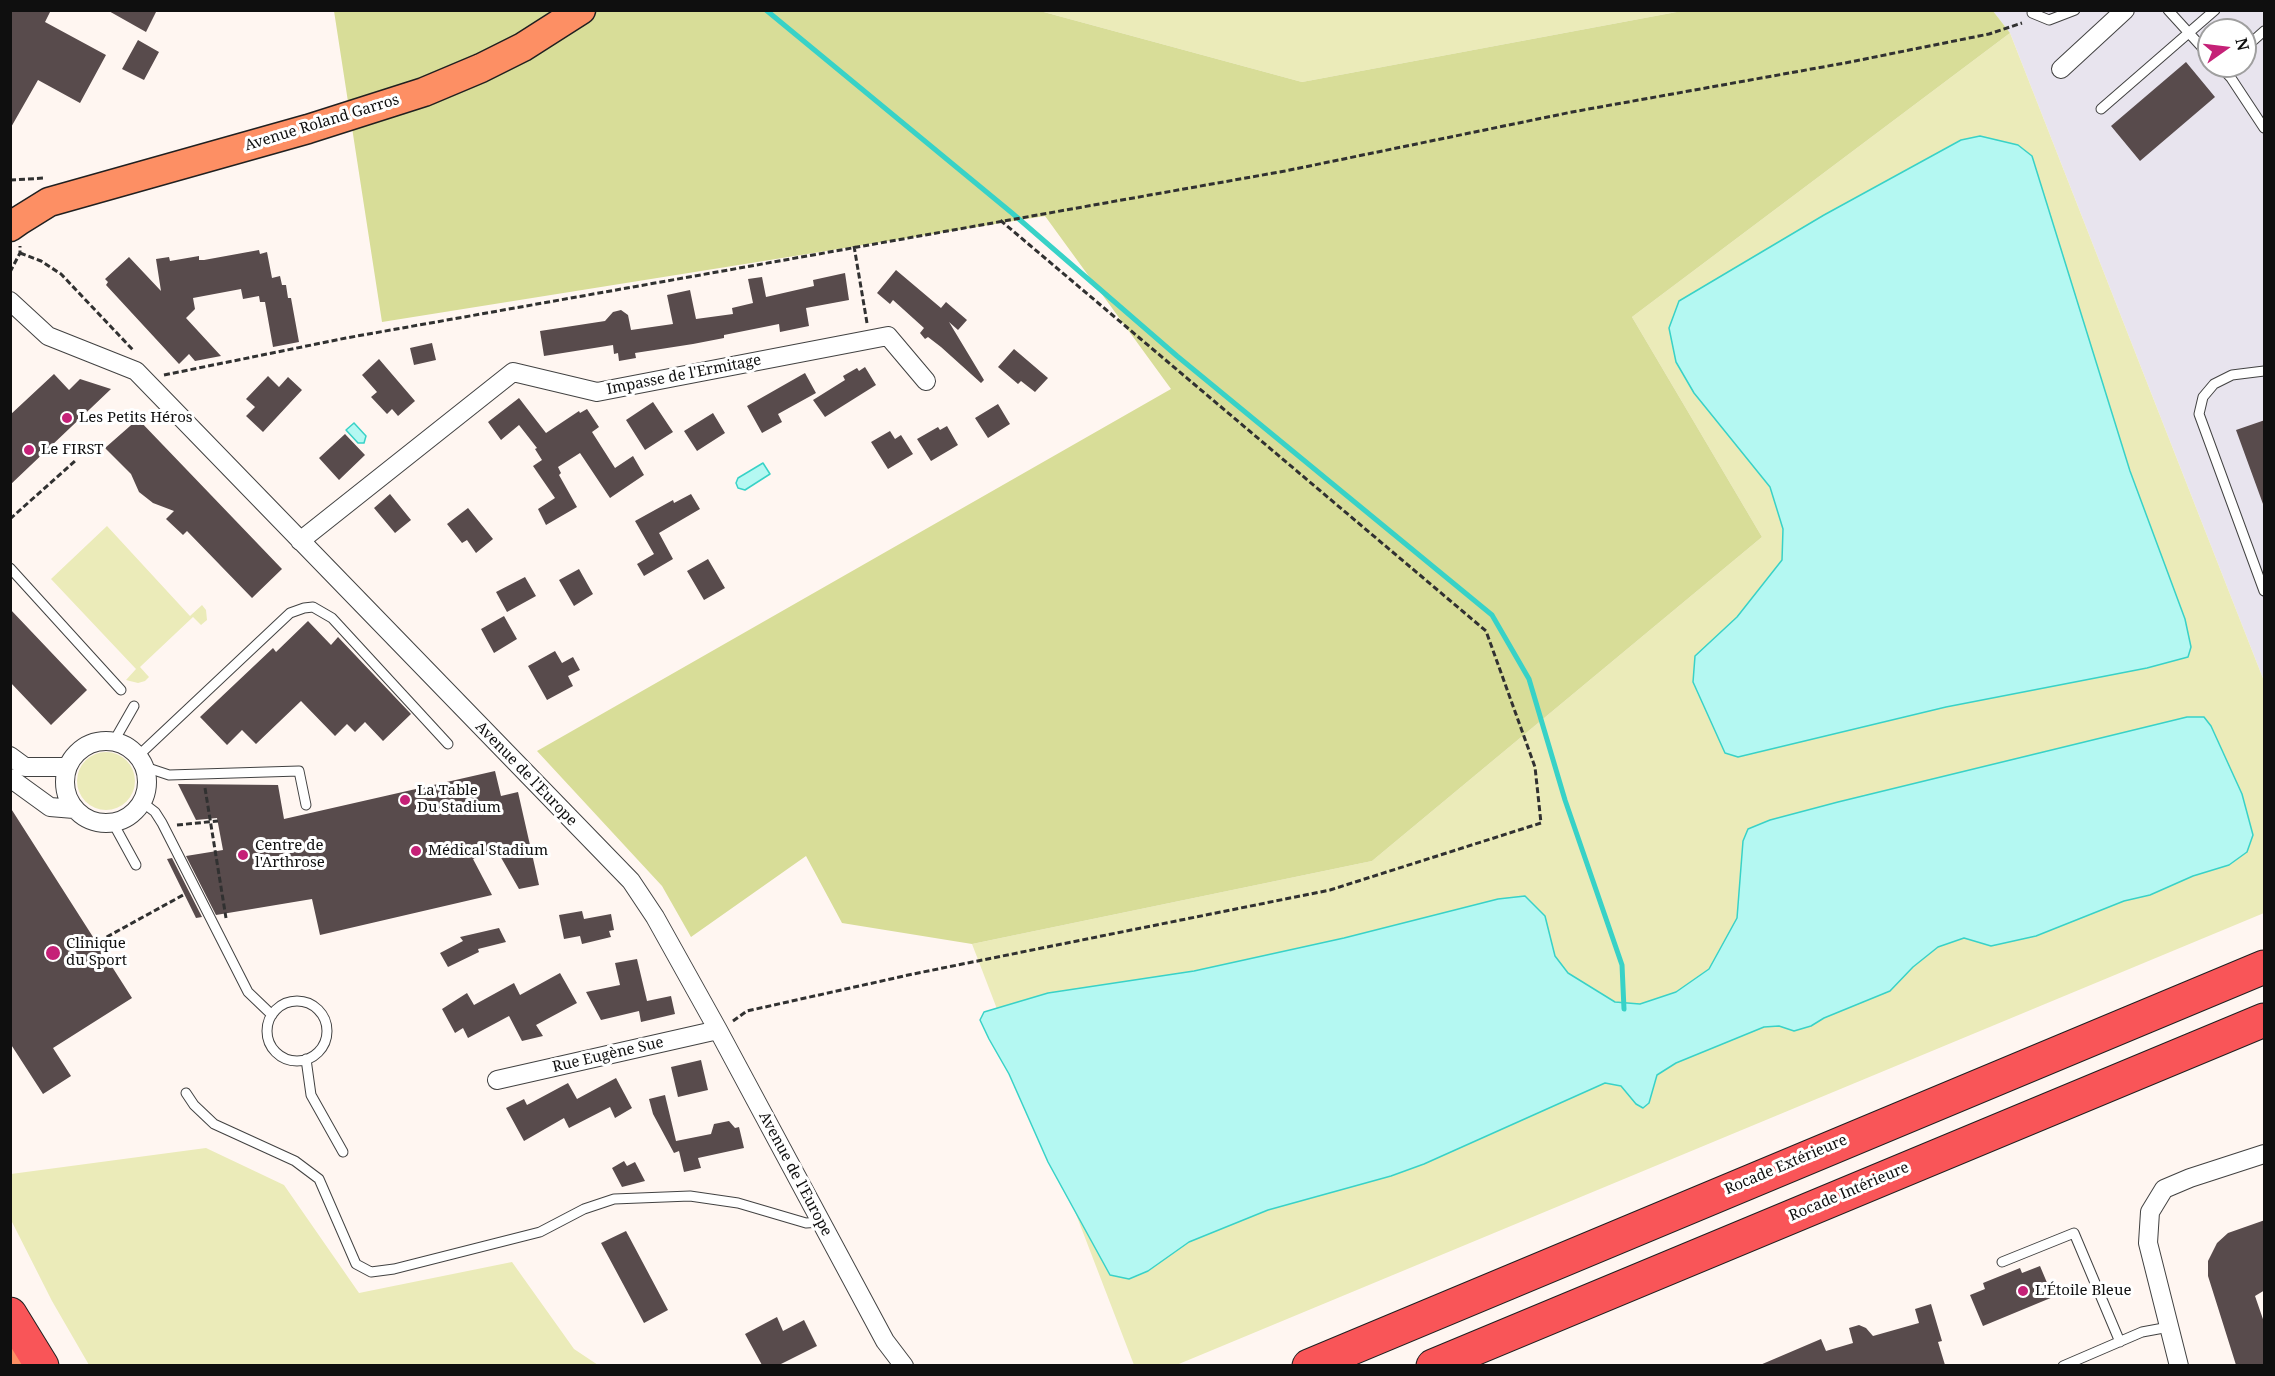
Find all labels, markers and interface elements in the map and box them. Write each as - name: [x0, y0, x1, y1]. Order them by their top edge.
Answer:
- north arrow: [2197, 18, 2257, 78]
- text: N: [2230, 35, 2255, 53]
- street label: Avenue Roland Garros: [243, 91, 401, 155]
- street label: Impasse de l'Ermitage: [605, 351, 763, 399]
- place label: Les Petits Héros: [79, 409, 193, 427]
- marker: Les Petits Héros: [60, 411, 74, 425]
- place label: Le FIRST: [41, 441, 104, 459]
- marker: Le FIRST: [22, 443, 36, 457]
- street label: Avenue de l'Europe: [471, 718, 581, 830]
- place label: La Table Du Stadium: [417, 782, 501, 817]
- marker: La Table Du Stadium: [398, 793, 412, 807]
- place label: Centre de l'Arthrose: [255, 837, 325, 872]
- place label: Médical Stadium: [428, 842, 548, 860]
- marker: Médical Stadium: [409, 844, 423, 858]
- marker: Centre de l'Arthrose: [236, 848, 250, 862]
- place label: Clinique du Sport: [66, 935, 127, 970]
- marker: Clinique du Sport: [44, 944, 62, 962]
- street label: Rue Eugène Sue: [551, 1033, 665, 1077]
- street label: Avenue de l'Europe: [755, 1109, 835, 1239]
- street label: Rocade Extérieure: [1722, 1131, 1850, 1199]
- street label: Rocade Intérieure: [1786, 1159, 1912, 1225]
- place label: L'Étoile Bleue: [2035, 1282, 2131, 1300]
- marker: L'Étoile Bleue: [2016, 1284, 2030, 1298]

